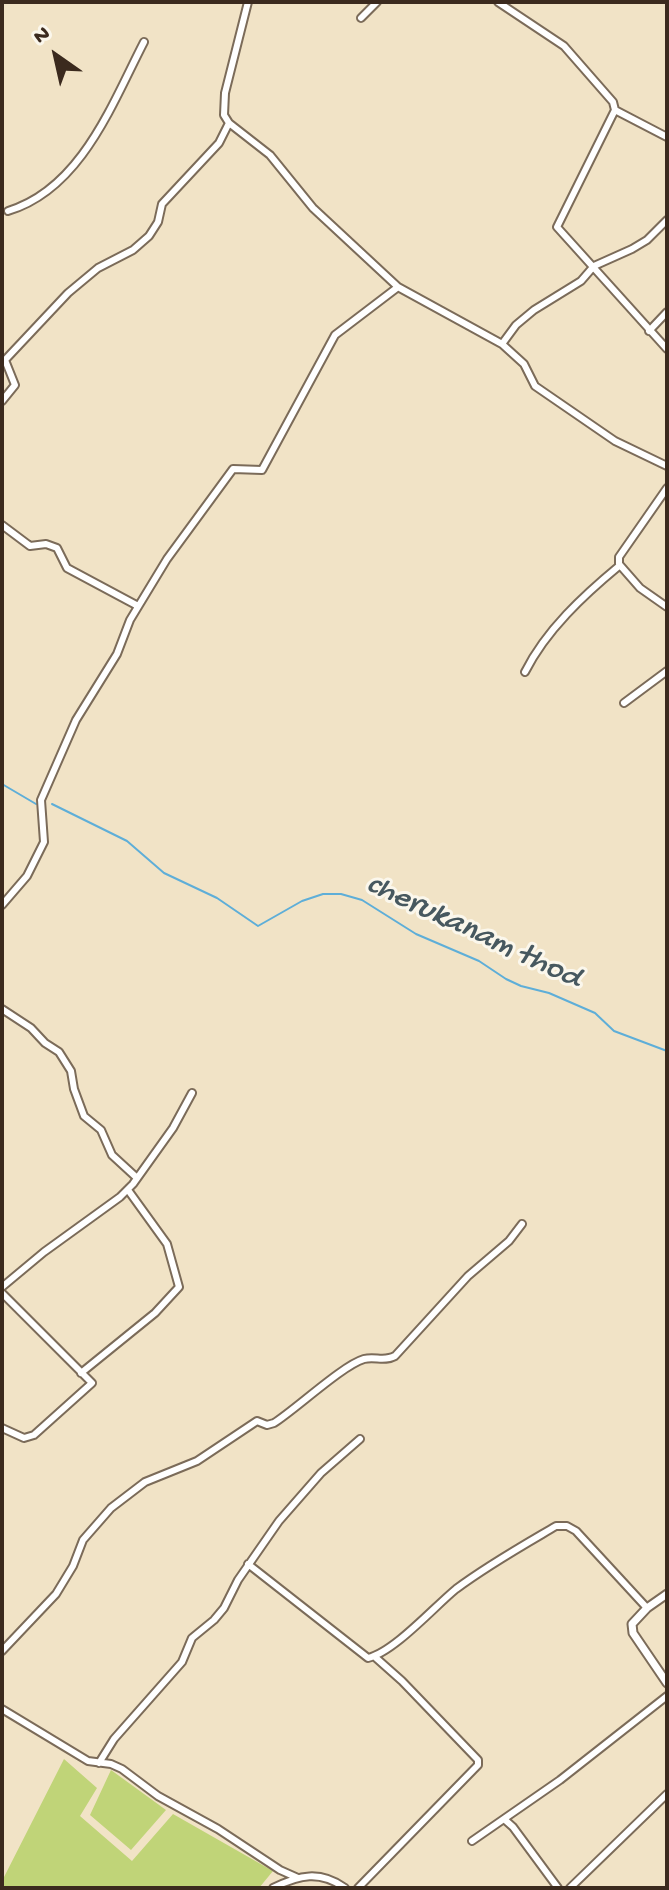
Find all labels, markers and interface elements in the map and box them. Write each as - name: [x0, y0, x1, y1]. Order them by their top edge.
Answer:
- north arrow: [16, 16, 96, 96]
- text: N: [29, 21, 56, 51]
- water label: cherukanam thod: [360, 867, 586, 999]

